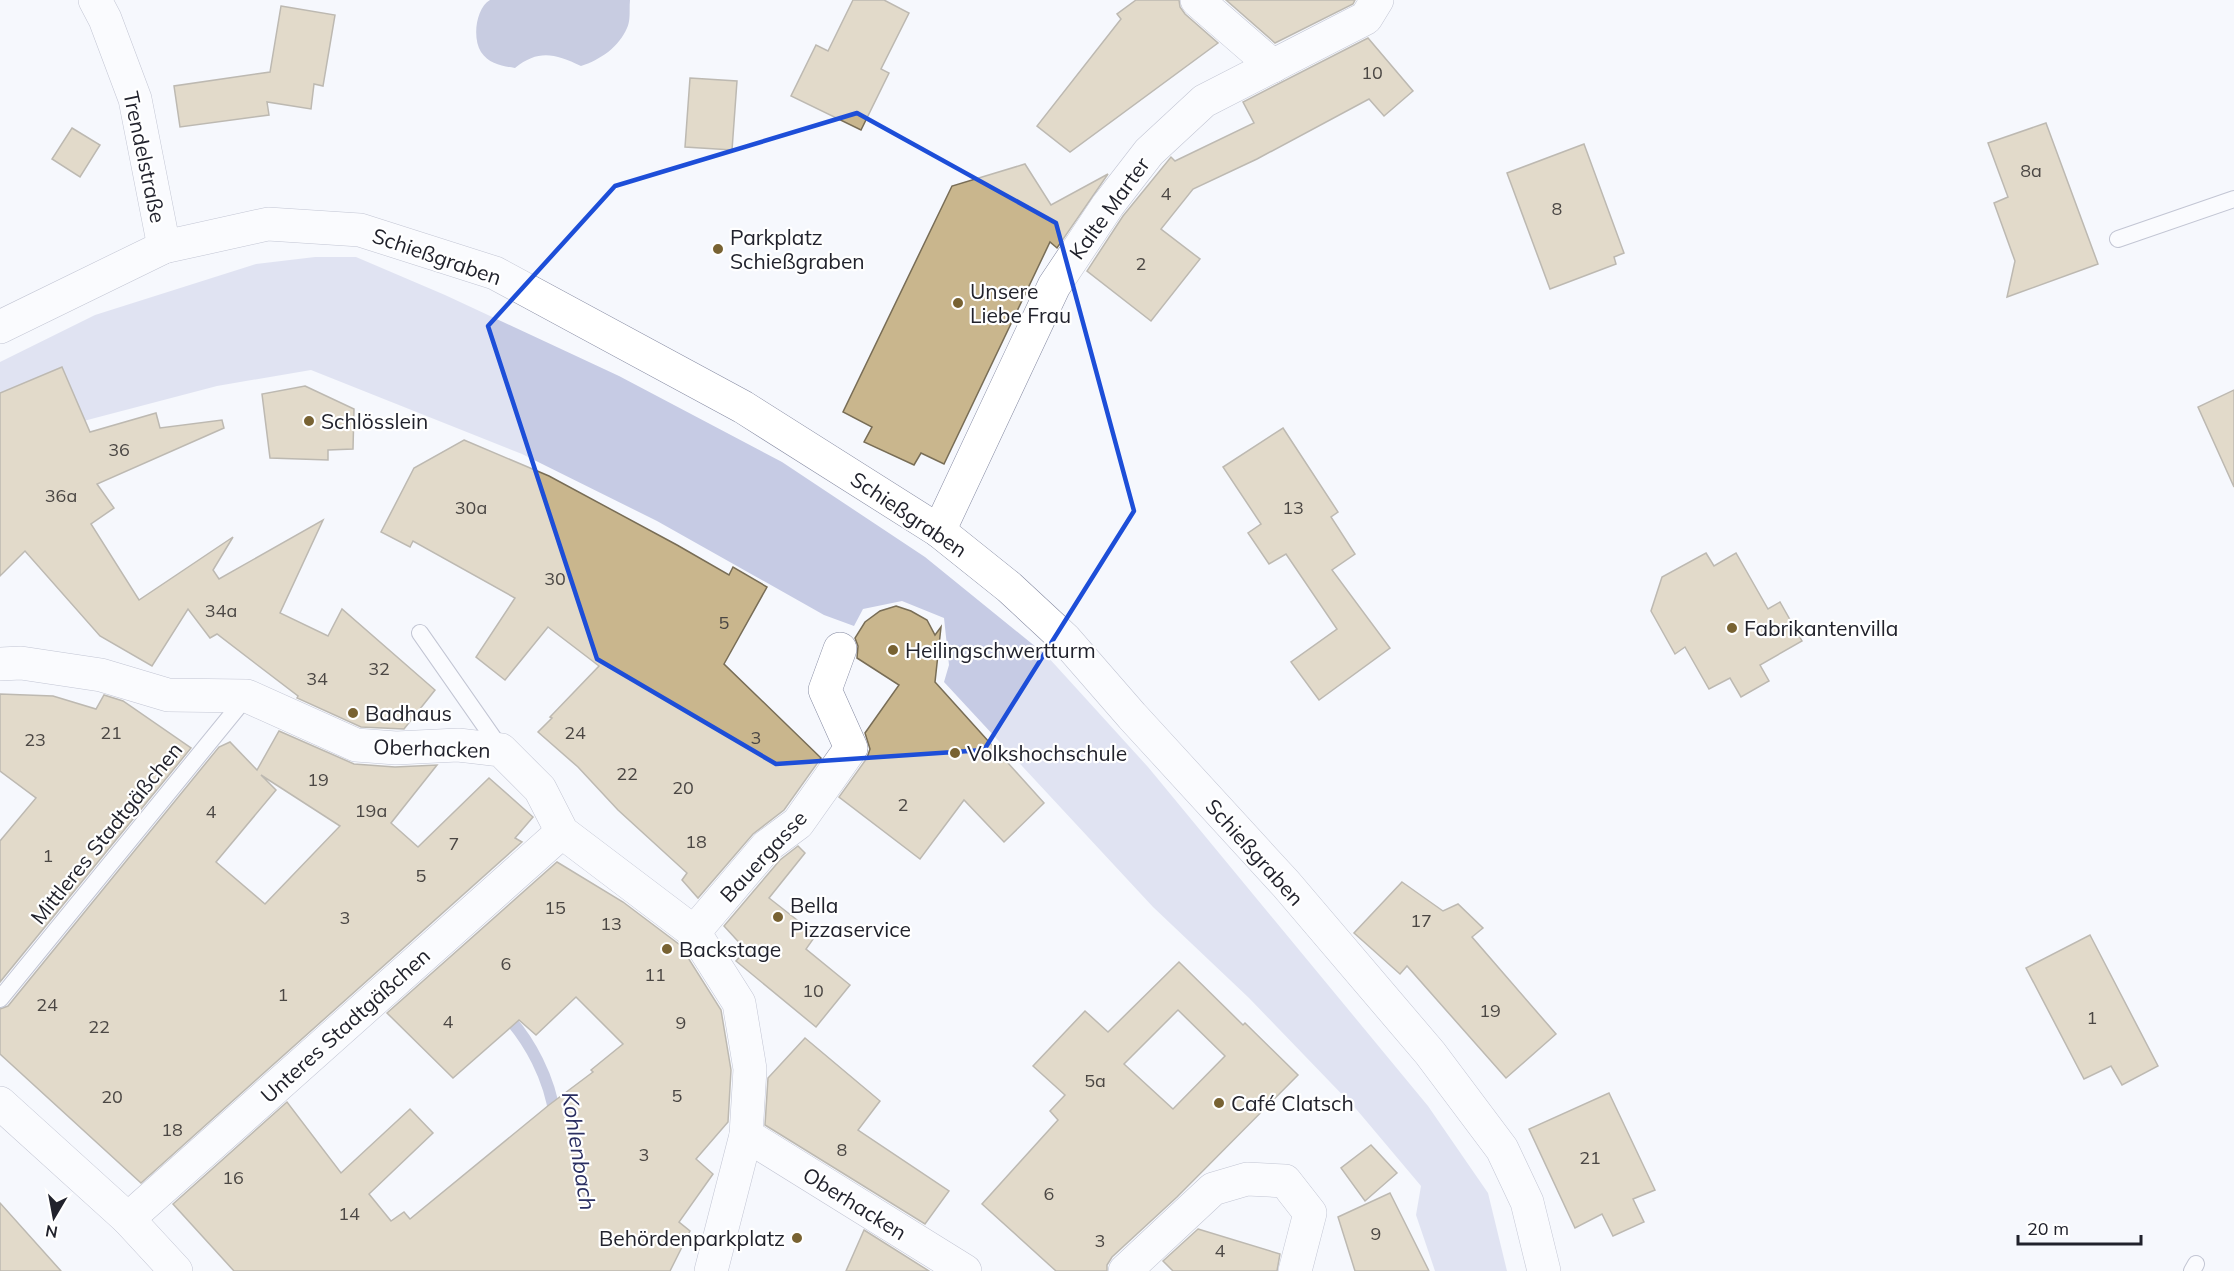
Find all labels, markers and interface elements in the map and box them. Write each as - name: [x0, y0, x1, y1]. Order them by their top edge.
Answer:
- house number: 10: [1361, 61, 1383, 84]
- street label: Trendelstraße: [118, 89, 172, 225]
- street label: Kalte Marter: [1063, 151, 1155, 264]
- house number: 8a: [2020, 159, 2042, 182]
- house number: 4: [1161, 182, 1172, 205]
- house number: 8: [1552, 197, 1562, 220]
- street label: Schießgraben: [369, 222, 505, 290]
- place label: Parkplatz Schießgraben: [730, 224, 865, 274]
- marker: Parkplatz Schießgraben: [711, 242, 725, 256]
- house number: 2: [1136, 252, 1146, 275]
- place label: Unsere Liebe Frau: [970, 278, 1071, 328]
- marker: Unsere Liebe Frau: [951, 296, 965, 310]
- place label: Schlösslein: [321, 408, 428, 434]
- marker: Schlösslein: [302, 414, 316, 428]
- house number: 36: [108, 438, 130, 461]
- street label: Schießgraben: [846, 466, 972, 562]
- house number: 36a: [45, 484, 77, 507]
- house number: 30a: [455, 496, 487, 519]
- house number: 13: [1282, 496, 1304, 519]
- house number: 30: [544, 567, 566, 590]
- house number: 34a: [205, 599, 237, 622]
- house number: 5: [719, 611, 730, 634]
- place label: Fabrikantenvilla: [1744, 615, 1898, 641]
- marker: Fabrikantenvilla: [1725, 621, 1739, 635]
- place label: Heilingschwertturm: [905, 637, 1096, 663]
- marker: Heilingschwertturm: [886, 643, 900, 657]
- house number: 32: [368, 657, 390, 680]
- house number: 34: [306, 667, 328, 690]
- place label: Badhaus: [365, 700, 452, 726]
- marker: Badhaus: [346, 706, 360, 720]
- house number: 21: [100, 721, 122, 744]
- house number: 24: [564, 721, 586, 744]
- house number: 3: [751, 726, 761, 749]
- house number: 23: [24, 728, 46, 751]
- street label: Oberhacken: [373, 733, 491, 763]
- street label: Mittleres Stadtgäßchen: [25, 737, 187, 929]
- place label: Volkshochschule: [967, 740, 1127, 766]
- marker: Volkshochschule: [948, 746, 962, 760]
- house number: 22: [616, 762, 638, 785]
- house number: 19: [307, 768, 329, 791]
- house number: 20: [672, 776, 694, 799]
- house number: 2: [898, 793, 908, 816]
- street label: Schießgraben: [1200, 793, 1310, 911]
- house number: 19a: [355, 799, 387, 822]
- house number: 4: [206, 800, 217, 823]
- street label: Bauergasse: [714, 805, 812, 907]
- house number: 18: [685, 830, 707, 853]
- house number: 7: [449, 832, 459, 855]
- house number: 1: [43, 844, 53, 867]
- house number: 5: [416, 864, 427, 887]
- place label: Bella Pizzaservice: [790, 892, 911, 942]
- house number: 15: [544, 896, 566, 919]
- house number: 3: [340, 906, 350, 929]
- house number: 17: [1410, 909, 1432, 932]
- marker: Bella Pizzaservice: [771, 910, 785, 924]
- house number: 13: [600, 912, 622, 935]
- place label: Backstage: [679, 936, 781, 962]
- street label: Unteres Stadtgäßchen: [255, 942, 435, 1108]
- marker: Backstage: [660, 942, 674, 956]
- house number: 6: [501, 952, 511, 975]
- house number: 11: [644, 963, 666, 986]
- house number: 10: [802, 979, 824, 1002]
- house number: 1: [278, 983, 288, 1006]
- house number: 24: [36, 993, 58, 1016]
- house number: 19: [1479, 999, 1501, 1022]
- house number: 1: [2087, 1006, 2097, 1029]
- house number: 4: [443, 1010, 454, 1033]
- house number: 9: [676, 1011, 686, 1034]
- house number: 22: [88, 1015, 110, 1038]
- house number: 5a: [1084, 1069, 1106, 1092]
- house number: 5: [672, 1084, 683, 1107]
- house number: 20: [101, 1085, 123, 1108]
- water label: Kohlenbach: [556, 1090, 602, 1212]
- place label: Café Clatsch: [1231, 1090, 1354, 1116]
- marker: Café Clatsch: [1212, 1096, 1226, 1110]
- house number: 18: [161, 1118, 183, 1141]
- house number: 8: [837, 1138, 847, 1161]
- house number: 3: [639, 1143, 649, 1166]
- house number: 21: [1579, 1146, 1601, 1169]
- street label: Oberhacken: [798, 1161, 912, 1245]
- house number: 16: [222, 1166, 244, 1189]
- house number: 6: [1044, 1182, 1054, 1205]
- north arrow: [24, 1187, 84, 1247]
- house number: 14: [338, 1202, 360, 1225]
- scale bar: [2018, 1208, 2141, 1246]
- text: 20 m: [2027, 1217, 2069, 1240]
- text: N: [44, 1221, 59, 1243]
- house number: 9: [1371, 1222, 1381, 1245]
- place label: Behördenparkplatz: [599, 1225, 785, 1251]
- house number: 3: [1095, 1229, 1105, 1252]
- marker: Behördenparkplatz: [790, 1231, 804, 1245]
- house number: 4: [1215, 1239, 1226, 1262]

